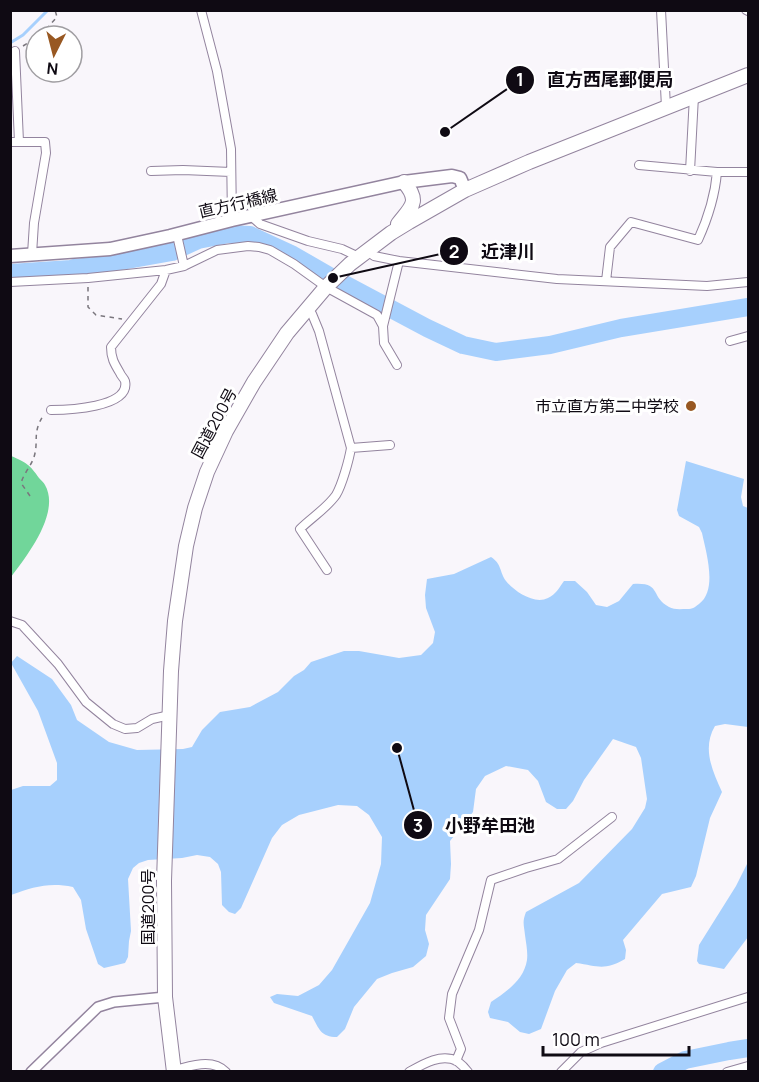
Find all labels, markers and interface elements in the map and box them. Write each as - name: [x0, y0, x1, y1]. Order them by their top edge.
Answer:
- north arrow: [24, 24, 84, 84]
- text: N: [46, 57, 59, 80]
- callout: 直方西尾郵便局: [505, 62, 685, 98]
- text: 1: [516, 67, 524, 91]
- text: 直方西尾郵便局: [547, 67, 673, 91]
- street label: 直方行橋線: [197, 183, 279, 223]
- callout: 近津川: [439, 233, 547, 269]
- text: 2: [449, 239, 459, 263]
- text: 近津川: [481, 239, 535, 263]
- street label: 国道200号: [186, 384, 242, 462]
- place label: 市立直方第二中学校: [535, 395, 679, 417]
- marker: 市立直方第二中学校: [684, 399, 698, 413]
- callout: 小野牟田池: [403, 807, 547, 843]
- text: 3: [413, 813, 423, 837]
- text: 小野牟田池: [445, 813, 535, 837]
- street label: 国道200号: [137, 869, 159, 945]
- scale bar: [543, 1019, 688, 1057]
- text: 100 m: [552, 1027, 600, 1051]

